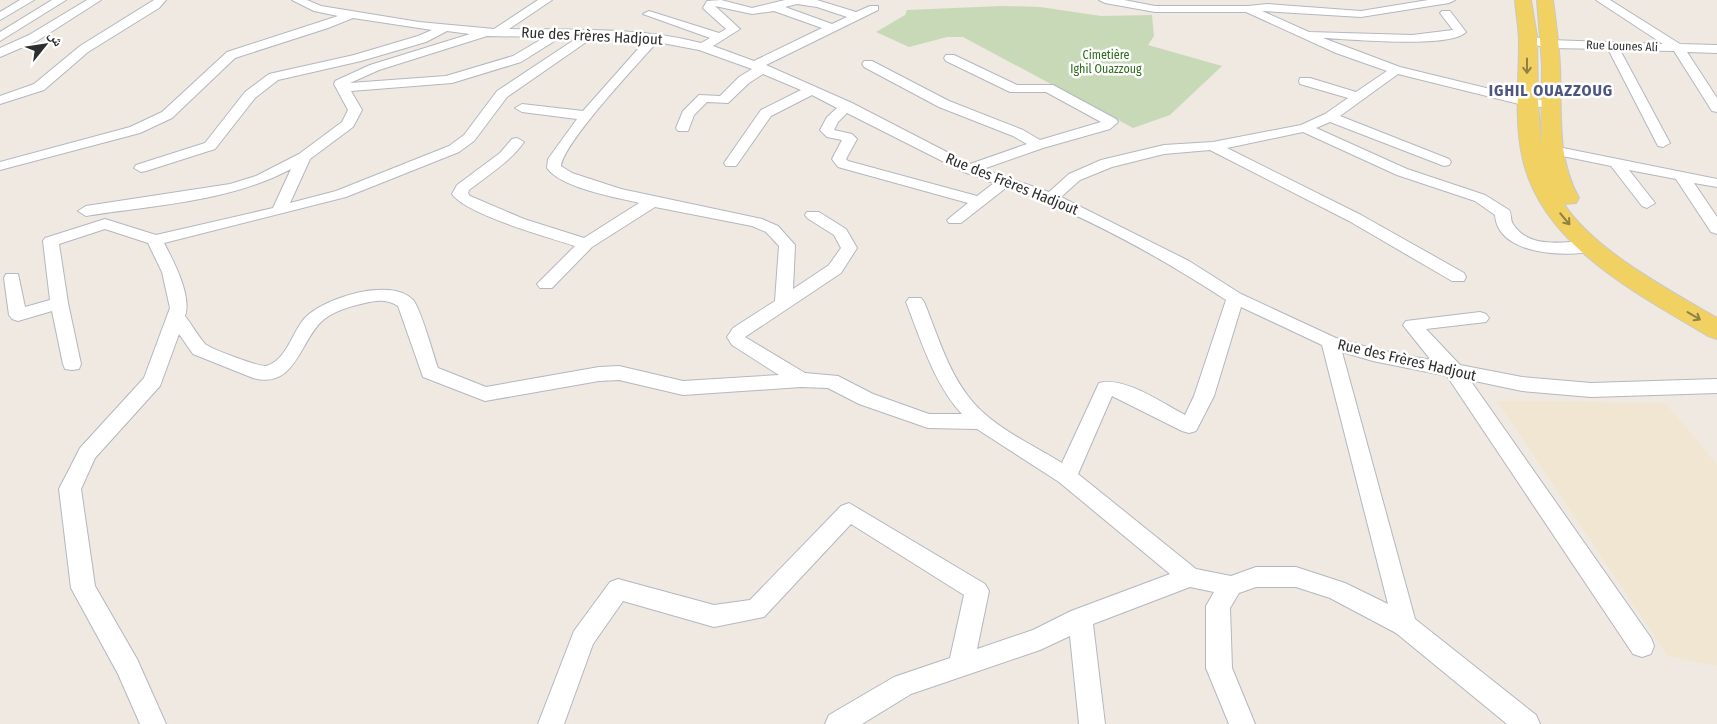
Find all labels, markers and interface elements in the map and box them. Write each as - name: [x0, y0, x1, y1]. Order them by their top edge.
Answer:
- north arrow: [20, 20, 70, 70]
- street label: Rue des Frères Hadjout: [521, 23, 663, 49]
- text: ش: [45, 28, 67, 50]
- street label: Rue Lounes Ali: [1586, 38, 1658, 54]
- park label: Cimetière Ighil Ouazzoug: [1070, 48, 1142, 76]
- one-way arrow: [1522, 58, 1532, 74]
- district label: IGHIL OUAZZOUG: [1489, 81, 1613, 100]
- street label: Rue des Frères Hadjout: [943, 149, 1081, 219]
- one-way arrow: [1559, 212, 1570, 225]
- one-way arrow: [1687, 311, 1701, 321]
- street label: Rue des Frères Hadjout: [1336, 335, 1478, 385]

